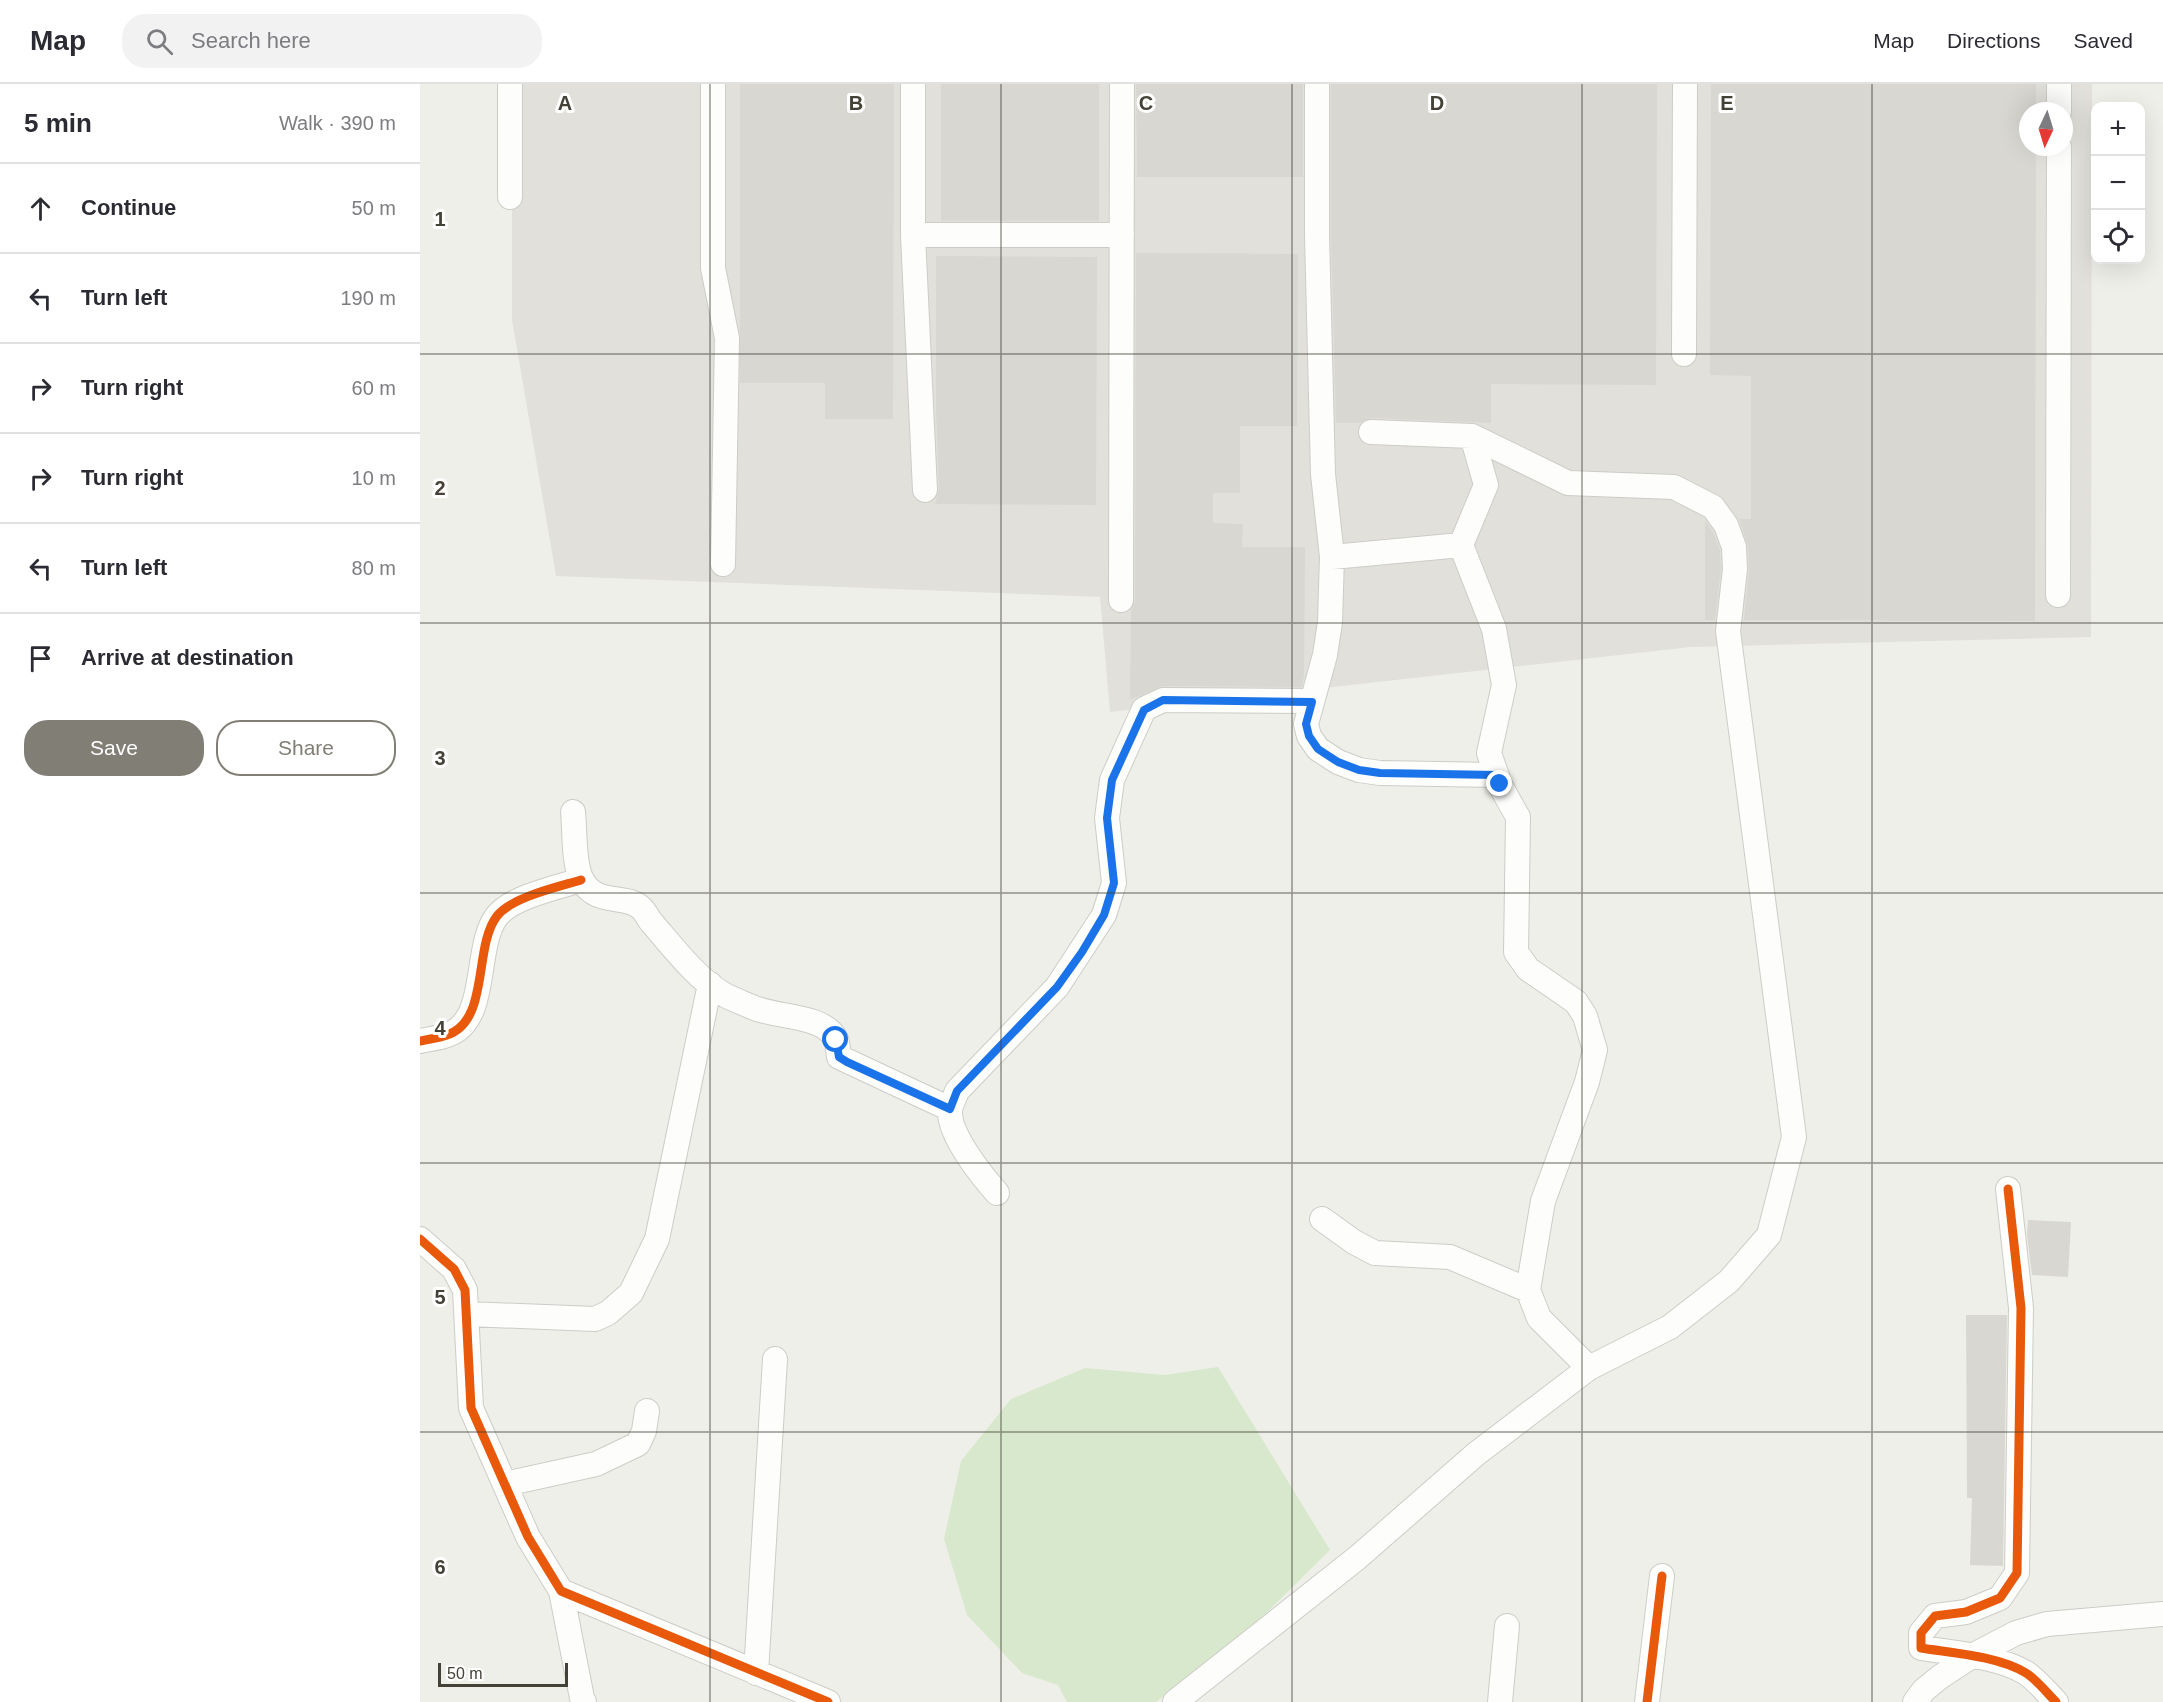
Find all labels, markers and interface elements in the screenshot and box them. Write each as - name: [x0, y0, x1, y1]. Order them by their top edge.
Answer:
- search box: [122, 14, 542, 68]
- text: Map: [30, 25, 86, 56]
- icon: search: [143, 25, 176, 58]
- text: Search here: [191, 28, 311, 53]
- text: Map: [1873, 29, 1914, 52]
- text: Directions: [1947, 29, 2040, 52]
- text: Saved: [2073, 29, 2133, 52]
- text: A: [558, 92, 572, 114]
- text: B: [849, 92, 863, 114]
- text: C: [1139, 92, 1153, 114]
- text: D: [1430, 92, 1444, 114]
- text: E: [1720, 92, 1734, 114]
- north arrow: [2019, 102, 2073, 156]
- map controls: [2091, 102, 2145, 264]
- button: +: [2091, 102, 2145, 156]
- text: 5 min: [24, 108, 92, 138]
- text: Walk · 390 m: [279, 112, 396, 134]
- button: −: [2091, 156, 2145, 210]
- icon: ahead: [24, 192, 57, 225]
- text: Continue: [81, 195, 176, 220]
- text: 50 m: [352, 197, 396, 219]
- text: 1: [434, 208, 446, 230]
- button: locate: [2091, 210, 2145, 264]
- icon: left: [24, 282, 57, 315]
- text: Turn left: [81, 285, 167, 310]
- text: 190 m: [340, 287, 396, 309]
- icon: right: [24, 372, 57, 405]
- text: Turn right: [81, 375, 183, 400]
- text: 60 m: [352, 377, 396, 399]
- icon: right: [24, 462, 57, 495]
- text: Turn right: [81, 465, 183, 490]
- text: 10 m: [352, 467, 396, 489]
- text: 2: [434, 477, 446, 499]
- icon: left: [24, 552, 57, 585]
- text: Turn left: [81, 555, 167, 580]
- text: 80 m: [352, 557, 396, 579]
- icon: arrive: [24, 642, 57, 675]
- text: Arrive at destination: [81, 645, 294, 670]
- button: Save: [24, 720, 204, 776]
- button: Share: [216, 720, 396, 776]
- text: 3: [434, 747, 446, 769]
- route end: [1486, 770, 1512, 796]
- text: 4: [434, 1017, 446, 1039]
- route start: [822, 1026, 848, 1052]
- text: 5: [434, 1286, 446, 1308]
- text: 6: [434, 1556, 446, 1578]
- scale bar: [438, 1660, 568, 1688]
- text: 50 m: [447, 1665, 483, 1682]

